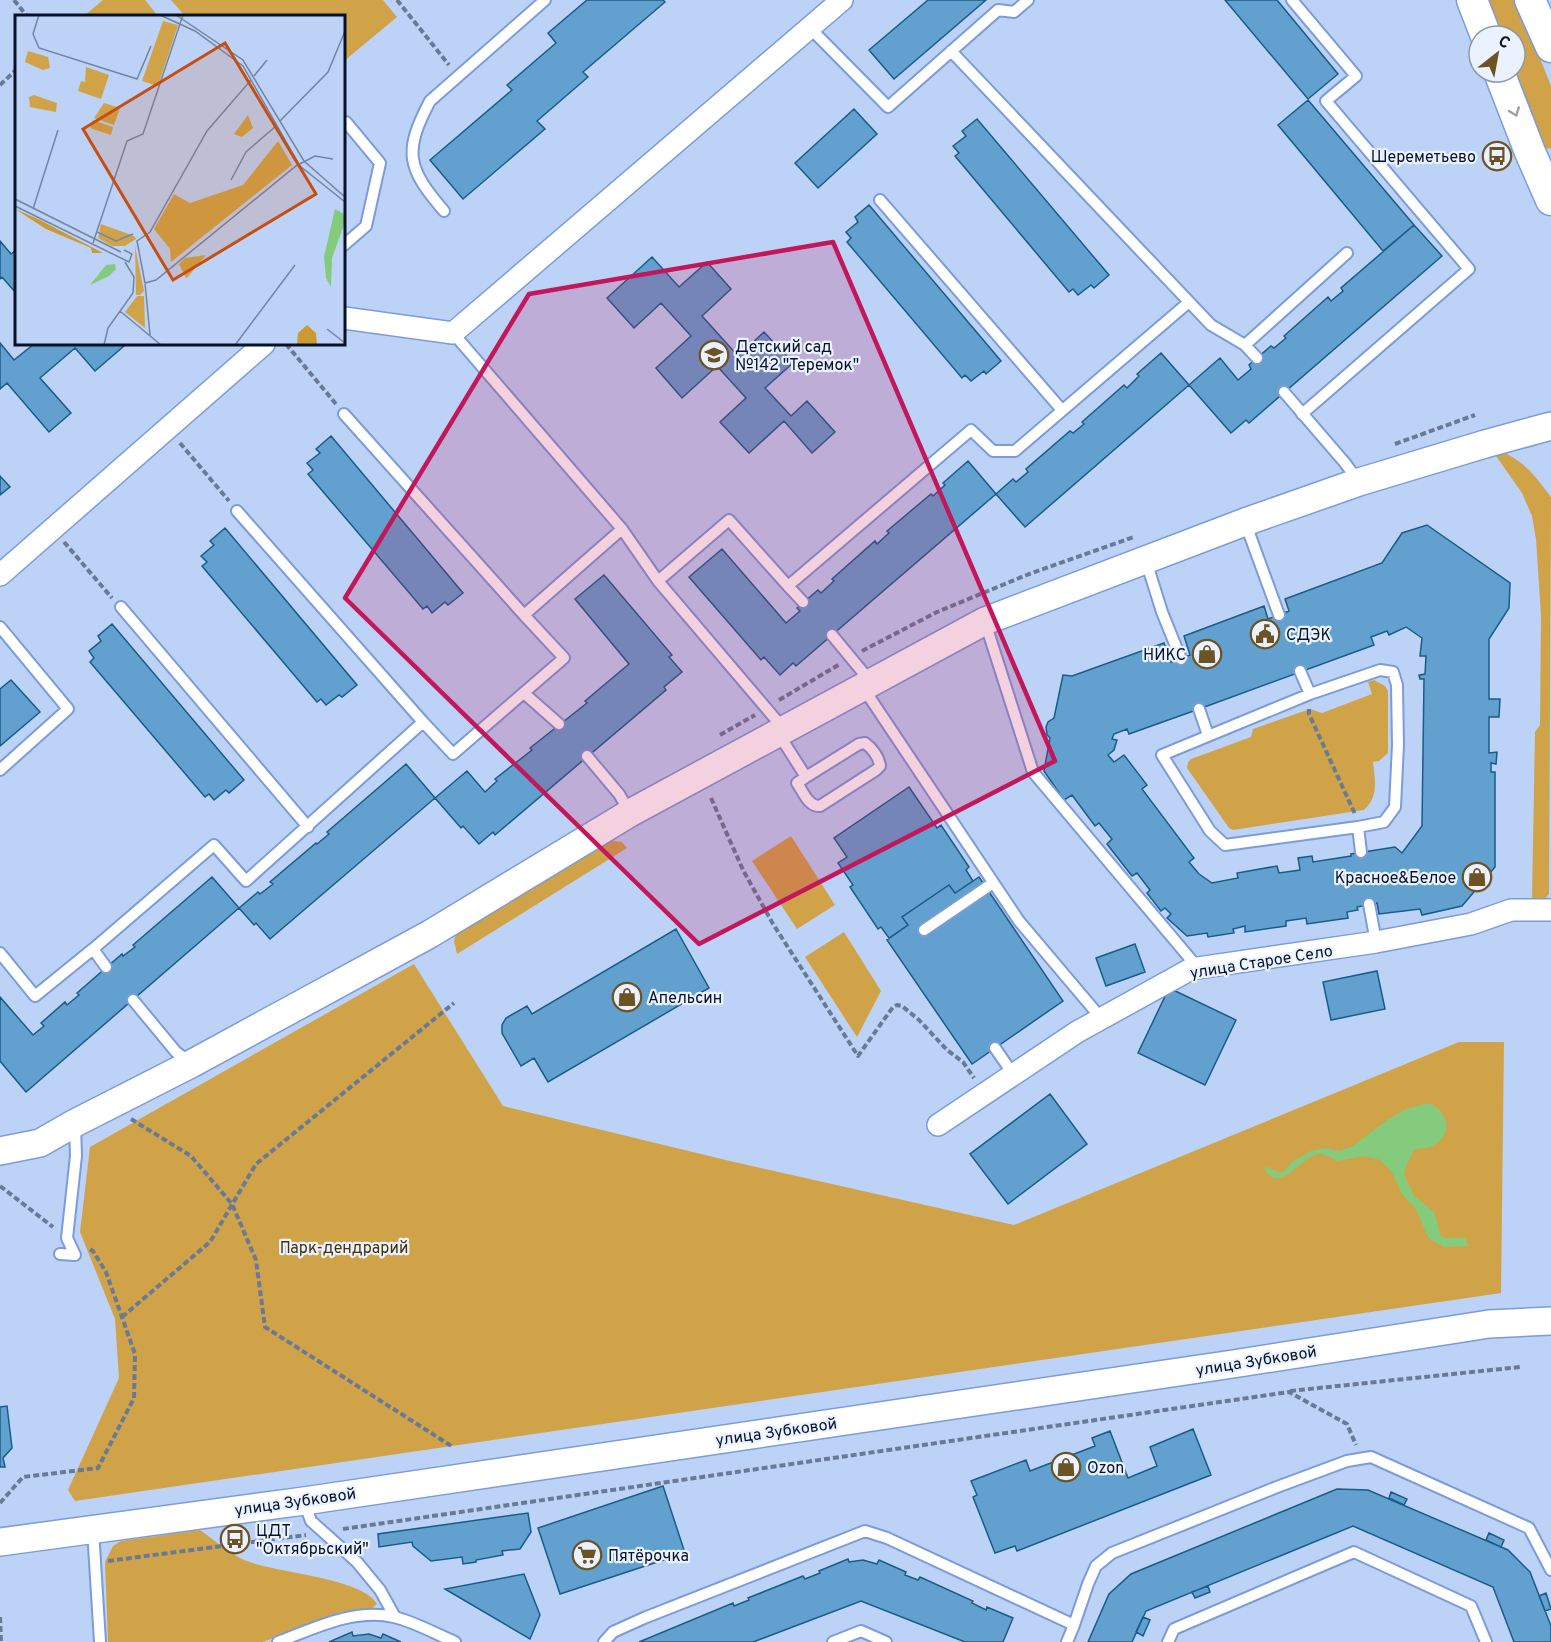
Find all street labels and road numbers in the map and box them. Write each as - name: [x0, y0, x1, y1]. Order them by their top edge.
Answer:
- street label: улица Старое Село: [1188, 942, 1334, 984]
- street label: улица Зубковой: [1194, 1343, 1318, 1381]
- street label: улица Зубковой: [714, 1415, 838, 1451]
- street label: улица Зубковой: [233, 1485, 357, 1521]

